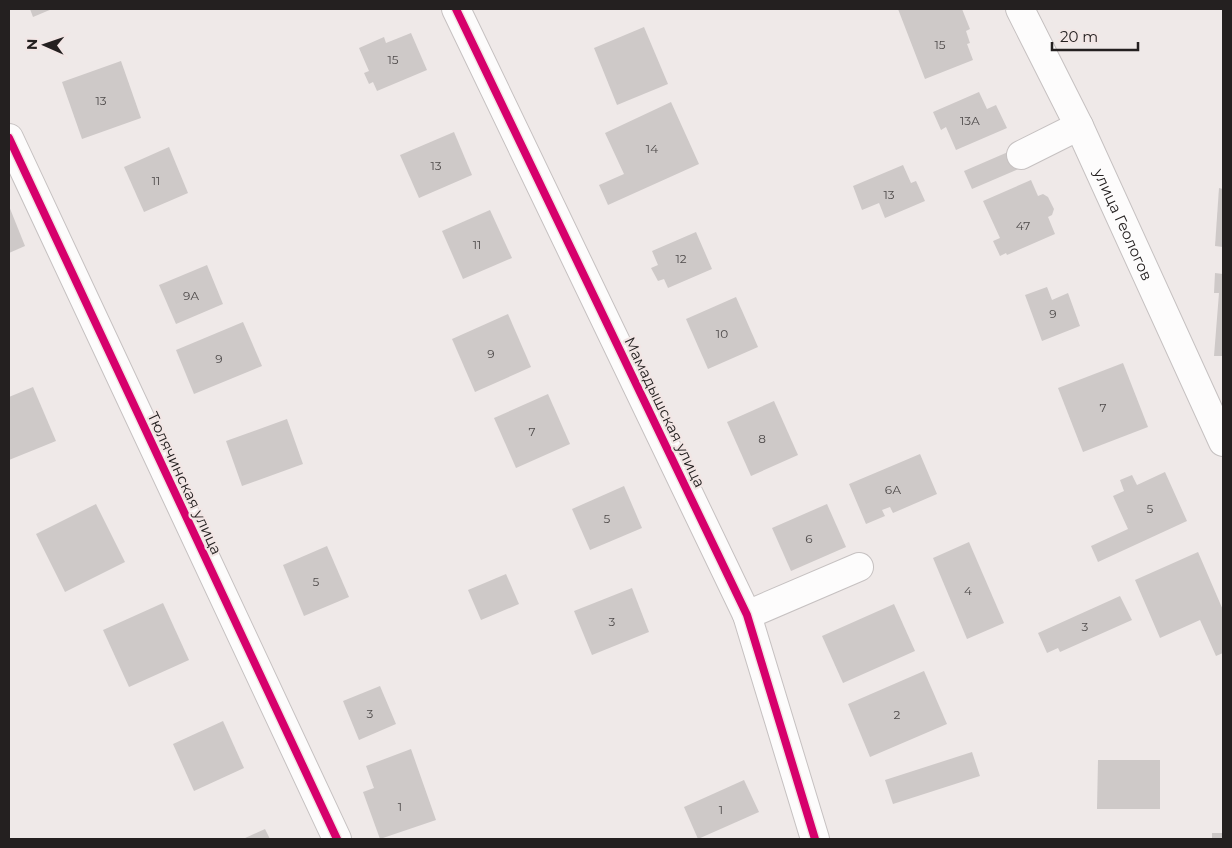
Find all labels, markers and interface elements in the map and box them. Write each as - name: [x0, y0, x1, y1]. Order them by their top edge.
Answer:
- north arrow: [20, 20, 70, 70]
- scale bar: [1052, 20, 1138, 52]
- text: 20 m: [1060, 27, 1098, 46]
- house number: 15: [934, 37, 946, 52]
- text: N: [23, 39, 41, 51]
- house number: 15: [387, 52, 399, 67]
- house number: 13: [95, 93, 107, 108]
- house number: 13А: [960, 113, 980, 128]
- house number: 14: [646, 141, 658, 156]
- house number: 13: [430, 158, 442, 173]
- street label: улица Геологов: [1090, 164, 1157, 283]
- house number: 11: [152, 173, 160, 188]
- house number: 13: [883, 187, 895, 202]
- house number: 47: [1016, 218, 1030, 233]
- house number: 11: [473, 237, 481, 252]
- house number: 12: [675, 251, 687, 266]
- house number: 9А: [183, 288, 199, 303]
- house number: 9: [1049, 306, 1057, 321]
- house number: 10: [716, 326, 728, 341]
- street label: Мамадышская улица: [620, 334, 710, 490]
- house number: 9: [487, 346, 495, 361]
- house number: 9: [215, 351, 223, 366]
- house number: 7: [1099, 400, 1107, 415]
- street label: Тюлячинская улица: [144, 409, 226, 557]
- house number: 7: [528, 424, 536, 439]
- house number: 8: [758, 431, 766, 446]
- house number: 6А: [885, 482, 901, 497]
- house number: 5: [1147, 501, 1154, 516]
- house number: 5: [604, 511, 611, 526]
- house number: 6: [805, 531, 813, 546]
- house number: 5: [313, 574, 320, 589]
- house number: 4: [964, 583, 972, 598]
- house number: 3: [609, 614, 616, 629]
- house number: 3: [1082, 619, 1089, 634]
- house number: 3: [367, 706, 374, 721]
- house number: 2: [894, 707, 901, 722]
- house number: 1: [398, 799, 402, 814]
- house number: 1: [719, 802, 723, 817]

